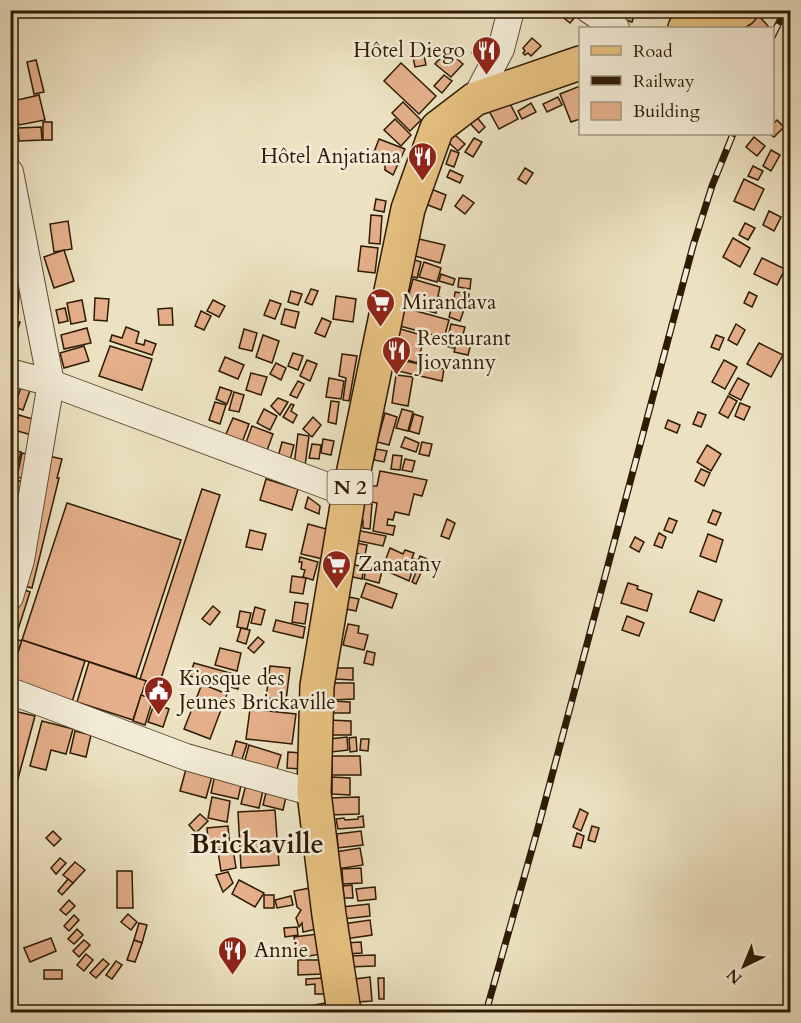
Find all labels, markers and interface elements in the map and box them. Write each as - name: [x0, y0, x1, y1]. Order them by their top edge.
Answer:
- legend: [579, 27, 774, 135]
- restaurant icon: Hôtel Diego: [470, 34, 502, 76]
- place label: Hôtel Diego: [353, 36, 465, 65]
- text: Road: [633, 39, 673, 64]
- text: Railway: [633, 69, 695, 94]
- text: Building: [633, 99, 701, 124]
- restaurant icon: Hôtel Anjatiana: [406, 140, 438, 182]
- place label: Hôtel Anjatiana: [260, 142, 401, 171]
- supermarket icon: Mirandava: [365, 286, 397, 328]
- place label: Mirandava: [402, 288, 496, 317]
- place label: Restaurant Jiovanny: [414, 324, 511, 377]
- restaurant icon: Restaurant Jiovanny: [380, 334, 412, 376]
- road number: N 2: [328, 470, 372, 504]
- supermarket icon: Zanatany: [321, 548, 353, 590]
- place label: Zanatany: [358, 550, 442, 579]
- place label: Kiosque des Jeunes Brickaville: [176, 664, 336, 717]
- public building icon: Kiosque des Jeunes Brickaville: [142, 674, 174, 716]
- district label: Brickaville: [190, 826, 324, 863]
- restaurant icon: Annie: [217, 934, 249, 976]
- place label: Annie: [254, 936, 308, 965]
- north arrow: [714, 936, 774, 996]
- text: N: [722, 963, 747, 989]

